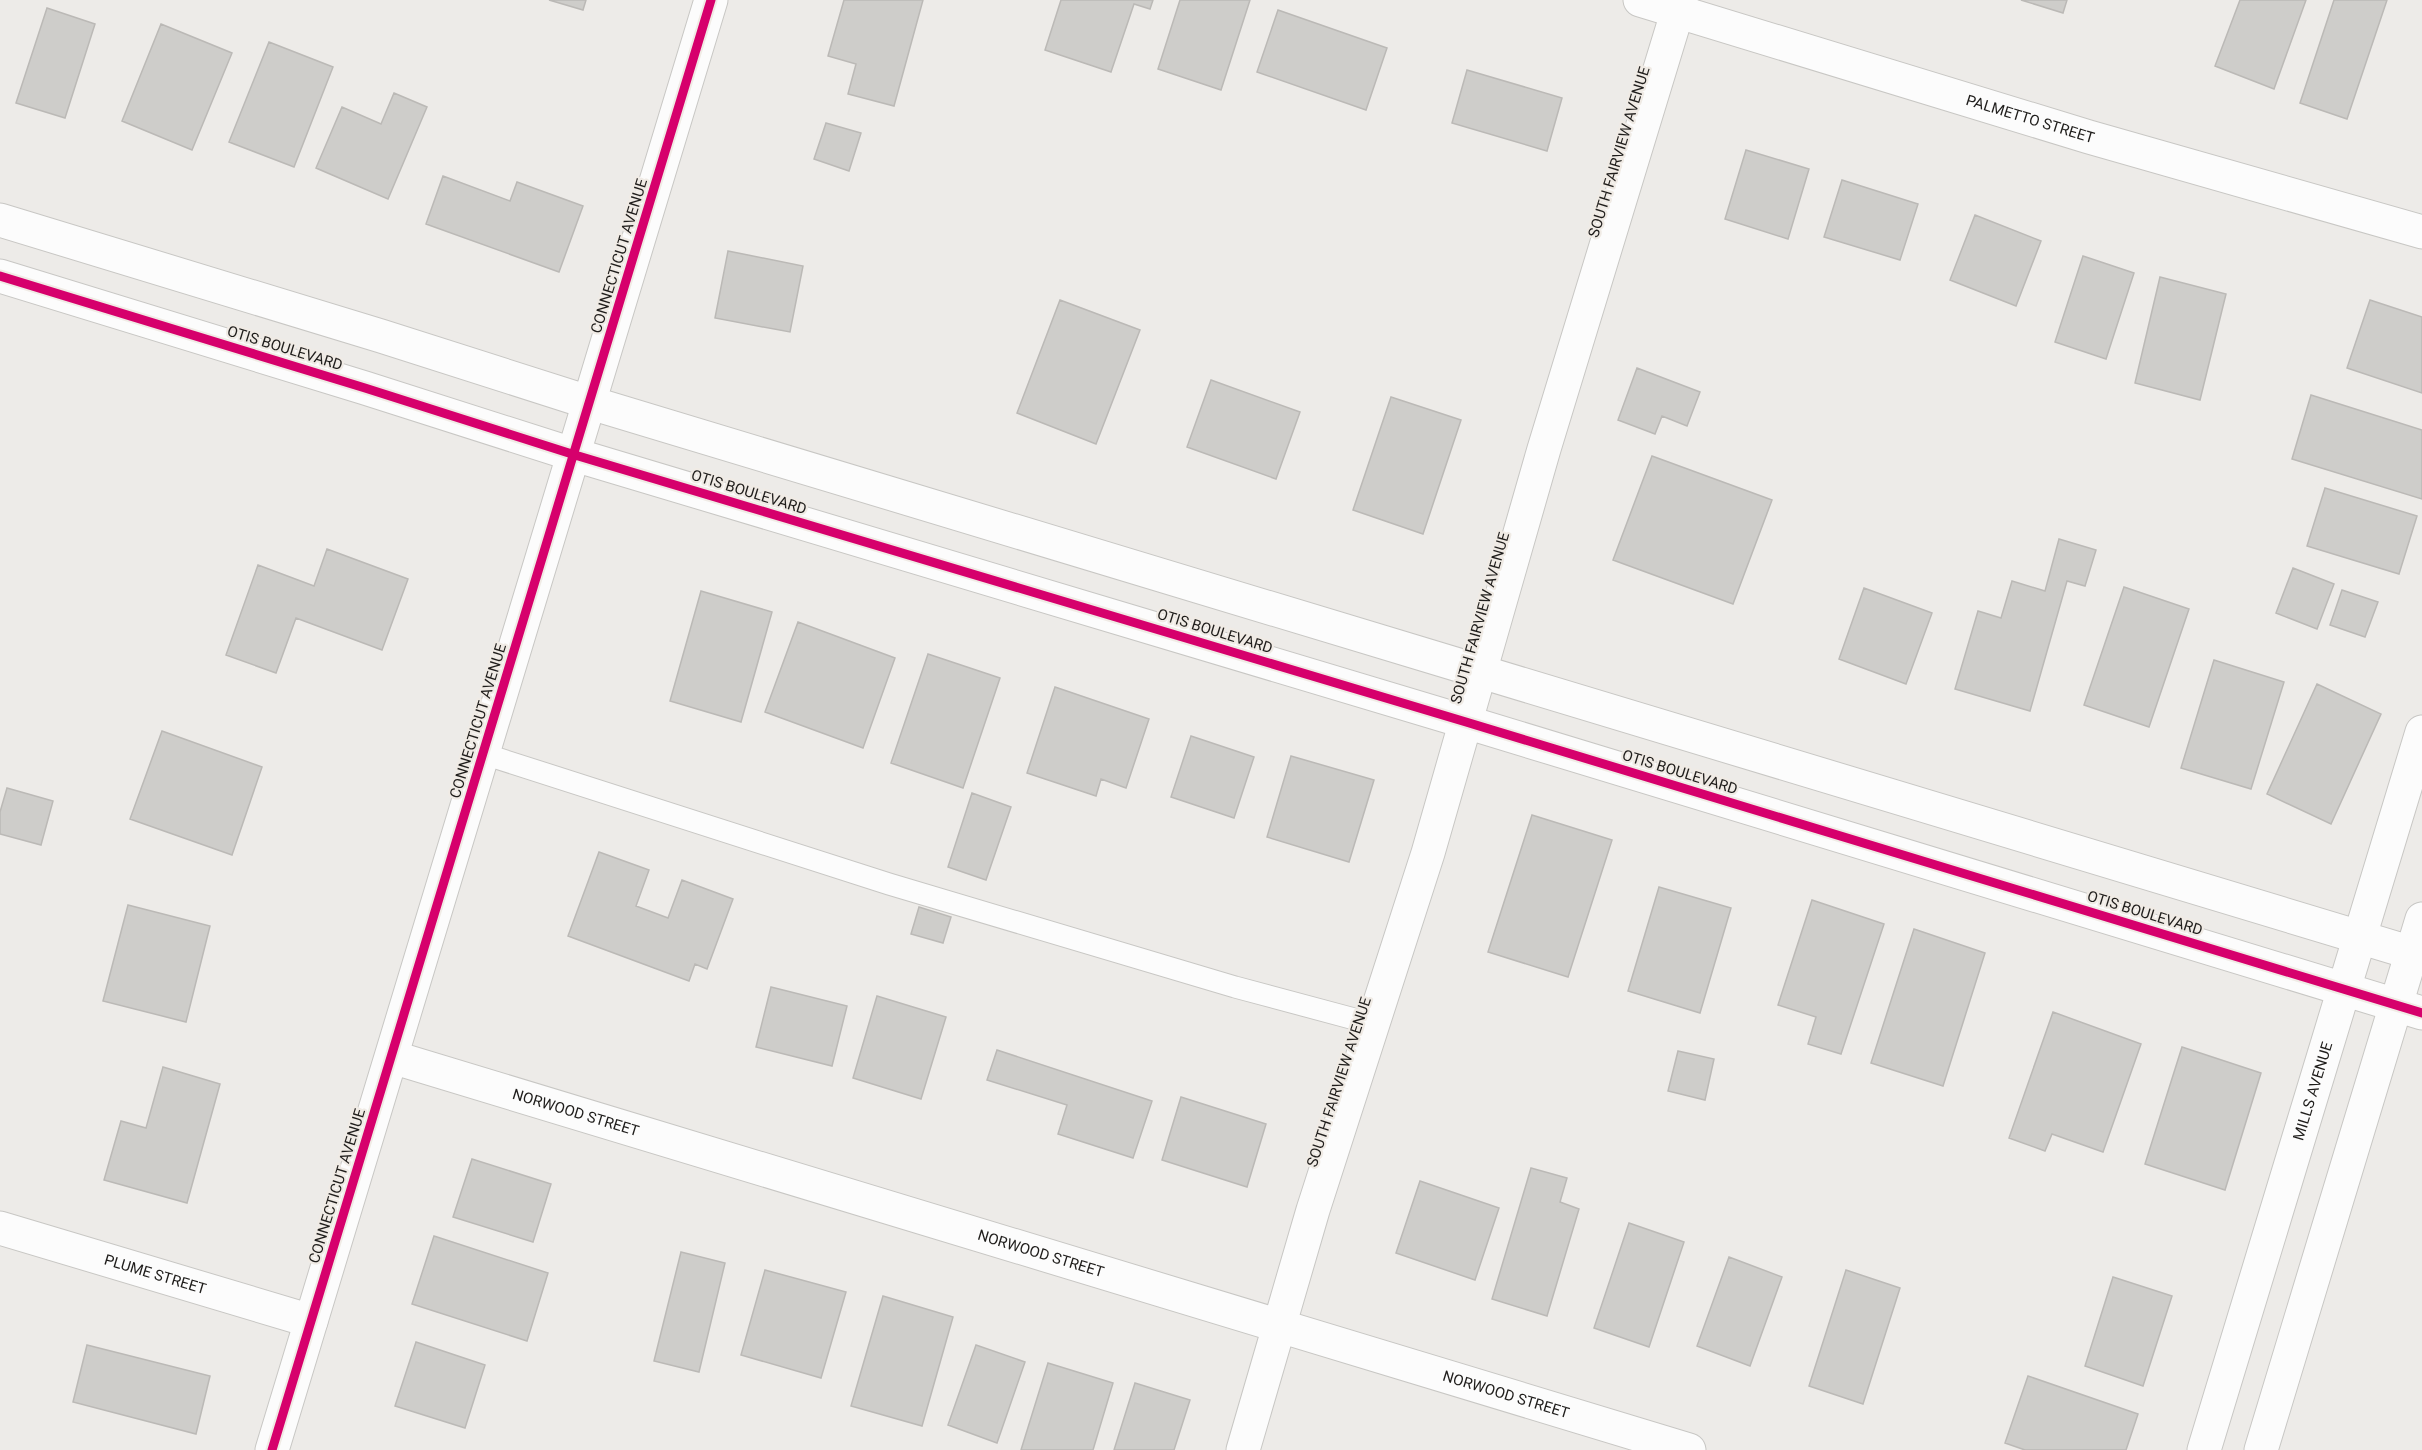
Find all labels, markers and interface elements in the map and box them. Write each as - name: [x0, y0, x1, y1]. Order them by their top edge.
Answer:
- street label: SOUTH FAIRVIEW AVENUE: [1584, 64, 1654, 240]
- street label: PALMETTO STREET: [1964, 91, 2097, 147]
- street label: CONNECTICUT AVENUE: [587, 176, 651, 335]
- street label: OTIS BOULEVARD: [225, 322, 345, 374]
- street label: OTIS BOULEVARD: [689, 466, 809, 518]
- street label: SOUTH FAIRVIEW AVENUE: [1447, 530, 1513, 706]
- street label: OTIS BOULEVARD: [1155, 605, 1275, 657]
- street label: CONNECTICUT AVENUE: [446, 641, 510, 800]
- street label: OTIS BOULEVARD: [1620, 746, 1740, 798]
- street label: OTIS BOULEVARD: [2085, 887, 2205, 939]
- street label: SOUTH FAIRVIEW AVENUE: [1303, 994, 1375, 1169]
- street label: MILLS AVENUE: [2289, 1039, 2337, 1143]
- street label: NORWOOD STREET: [510, 1085, 641, 1140]
- street label: CONNECTICUT AVENUE: [305, 1106, 369, 1265]
- street label: NORWOOD STREET: [976, 1226, 1106, 1281]
- street label: PLUME STREET: [102, 1251, 208, 1298]
- street label: NORWOOD STREET: [1441, 1367, 1571, 1422]

